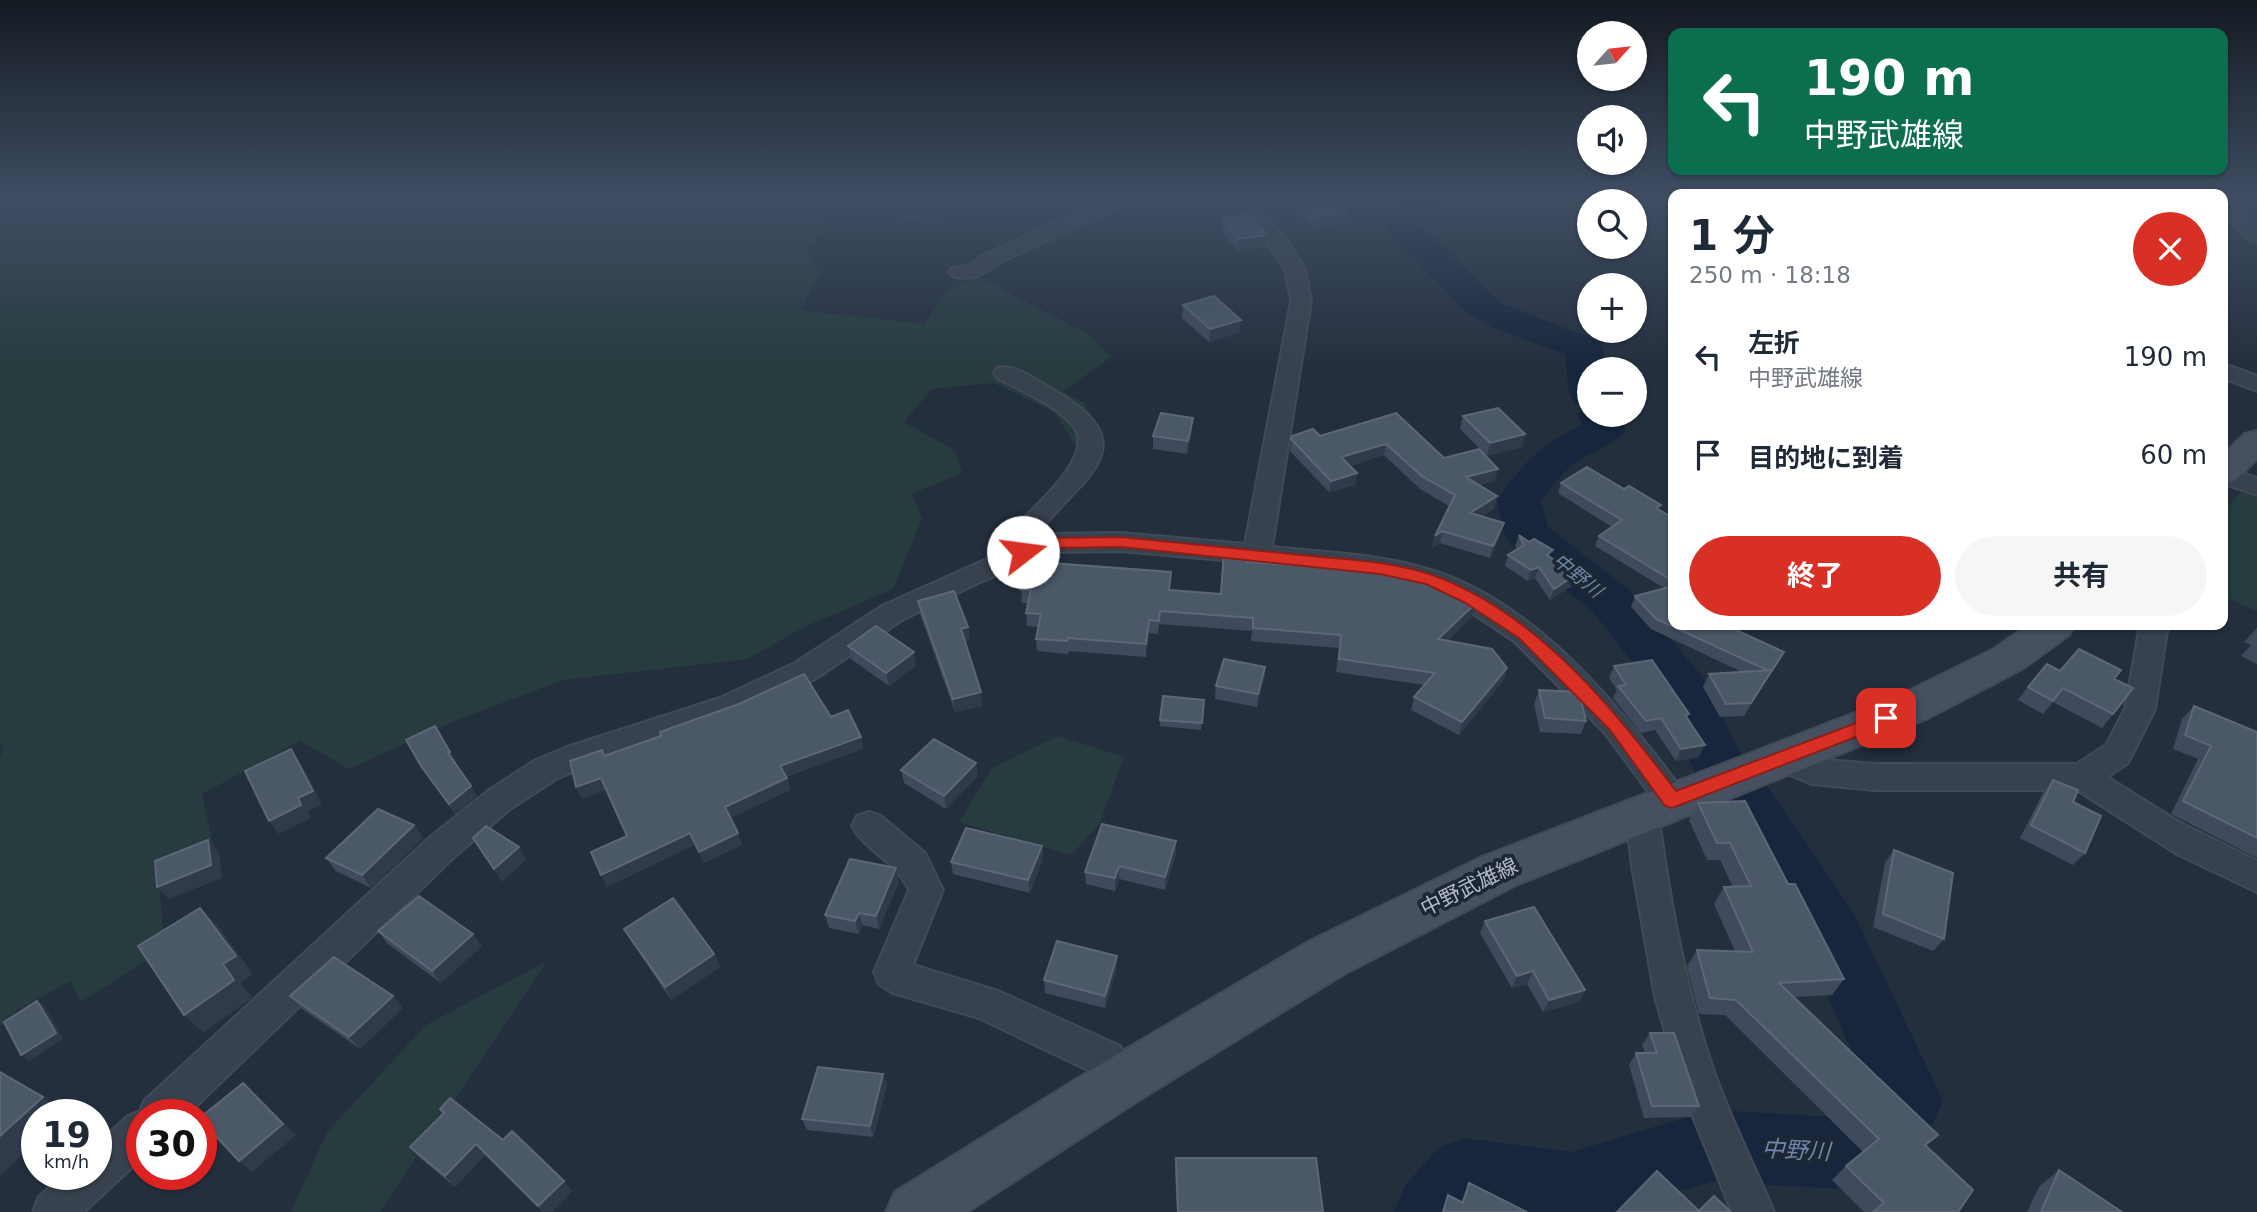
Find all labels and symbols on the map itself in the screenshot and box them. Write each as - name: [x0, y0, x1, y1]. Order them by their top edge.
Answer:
- north arrow: [1577, 21, 1647, 91]
- position arrow: [986, 515, 1060, 589]
- water label: 中野川: [1549, 549, 1609, 603]
- pin: [1856, 688, 1916, 748]
- street label: 中野武雄線: [1417, 853, 1521, 921]
- speed limit sign: 30: [126, 1099, 217, 1190]
- water label: 中野川: [1761, 1135, 1834, 1165]

